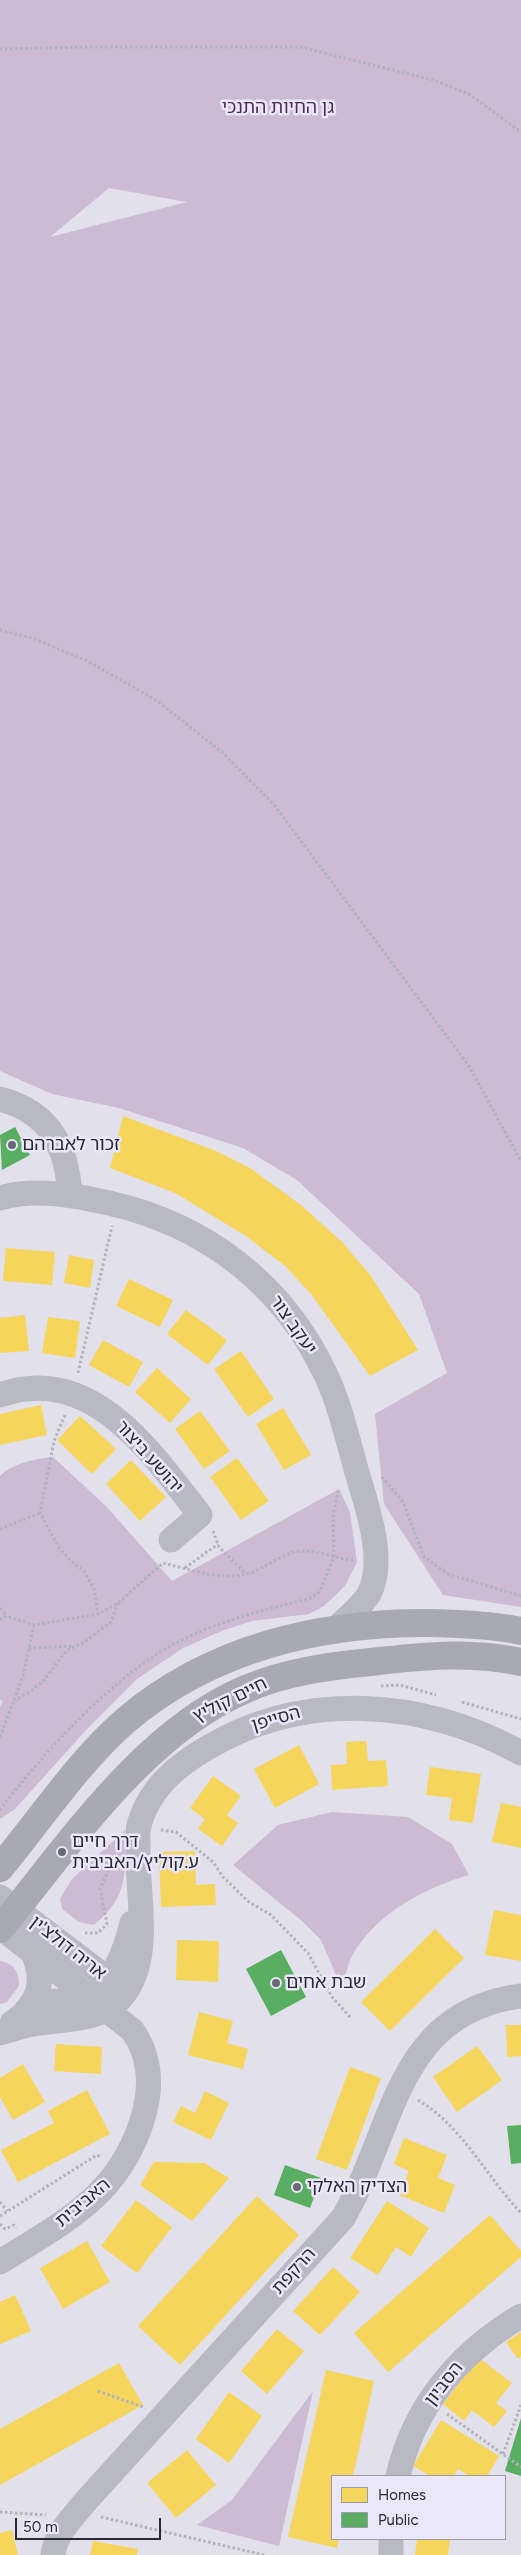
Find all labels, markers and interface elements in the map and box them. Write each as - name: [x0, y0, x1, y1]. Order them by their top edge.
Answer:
- park label: גן החיות התנכי: [222, 97, 334, 119]
- place label: זכור לאברהם: [22, 1134, 120, 1156]
- marker: זכור לאברהם: [6, 1139, 18, 1151]
- street label: יעקב צור: [265, 1292, 321, 1358]
- street label: יהושע ביצור: [111, 1416, 187, 1498]
- street label: חיים קוליץ: [189, 1673, 271, 1727]
- street label: הסייפן: [249, 1702, 303, 1736]
- place label: דרך חיים ע.קוליץ/האביבית: [72, 1831, 199, 1874]
- marker: דרך חיים ע.קוליץ/האביבית: [56, 1846, 68, 1858]
- street label: אריה דולצ'ין: [26, 1912, 110, 1984]
- place label: שבת אחים: [286, 1972, 366, 1994]
- marker: שבת אחים: [270, 1977, 282, 1989]
- street label: האביבית: [51, 2174, 115, 2232]
- place label: הצדיק האלקי: [307, 2176, 407, 2198]
- marker: הצדיק האלקי: [291, 2181, 303, 2193]
- street label: הרקפת: [268, 2243, 320, 2299]
- street label: הסביון: [420, 2358, 468, 2410]
- legend: [331, 2475, 506, 2540]
- text: Homes: [378, 2486, 426, 2504]
- scale bar: [18, 2508, 164, 2540]
- text: Public: [378, 2511, 419, 2529]
- text: 50 m: [23, 2518, 58, 2536]

